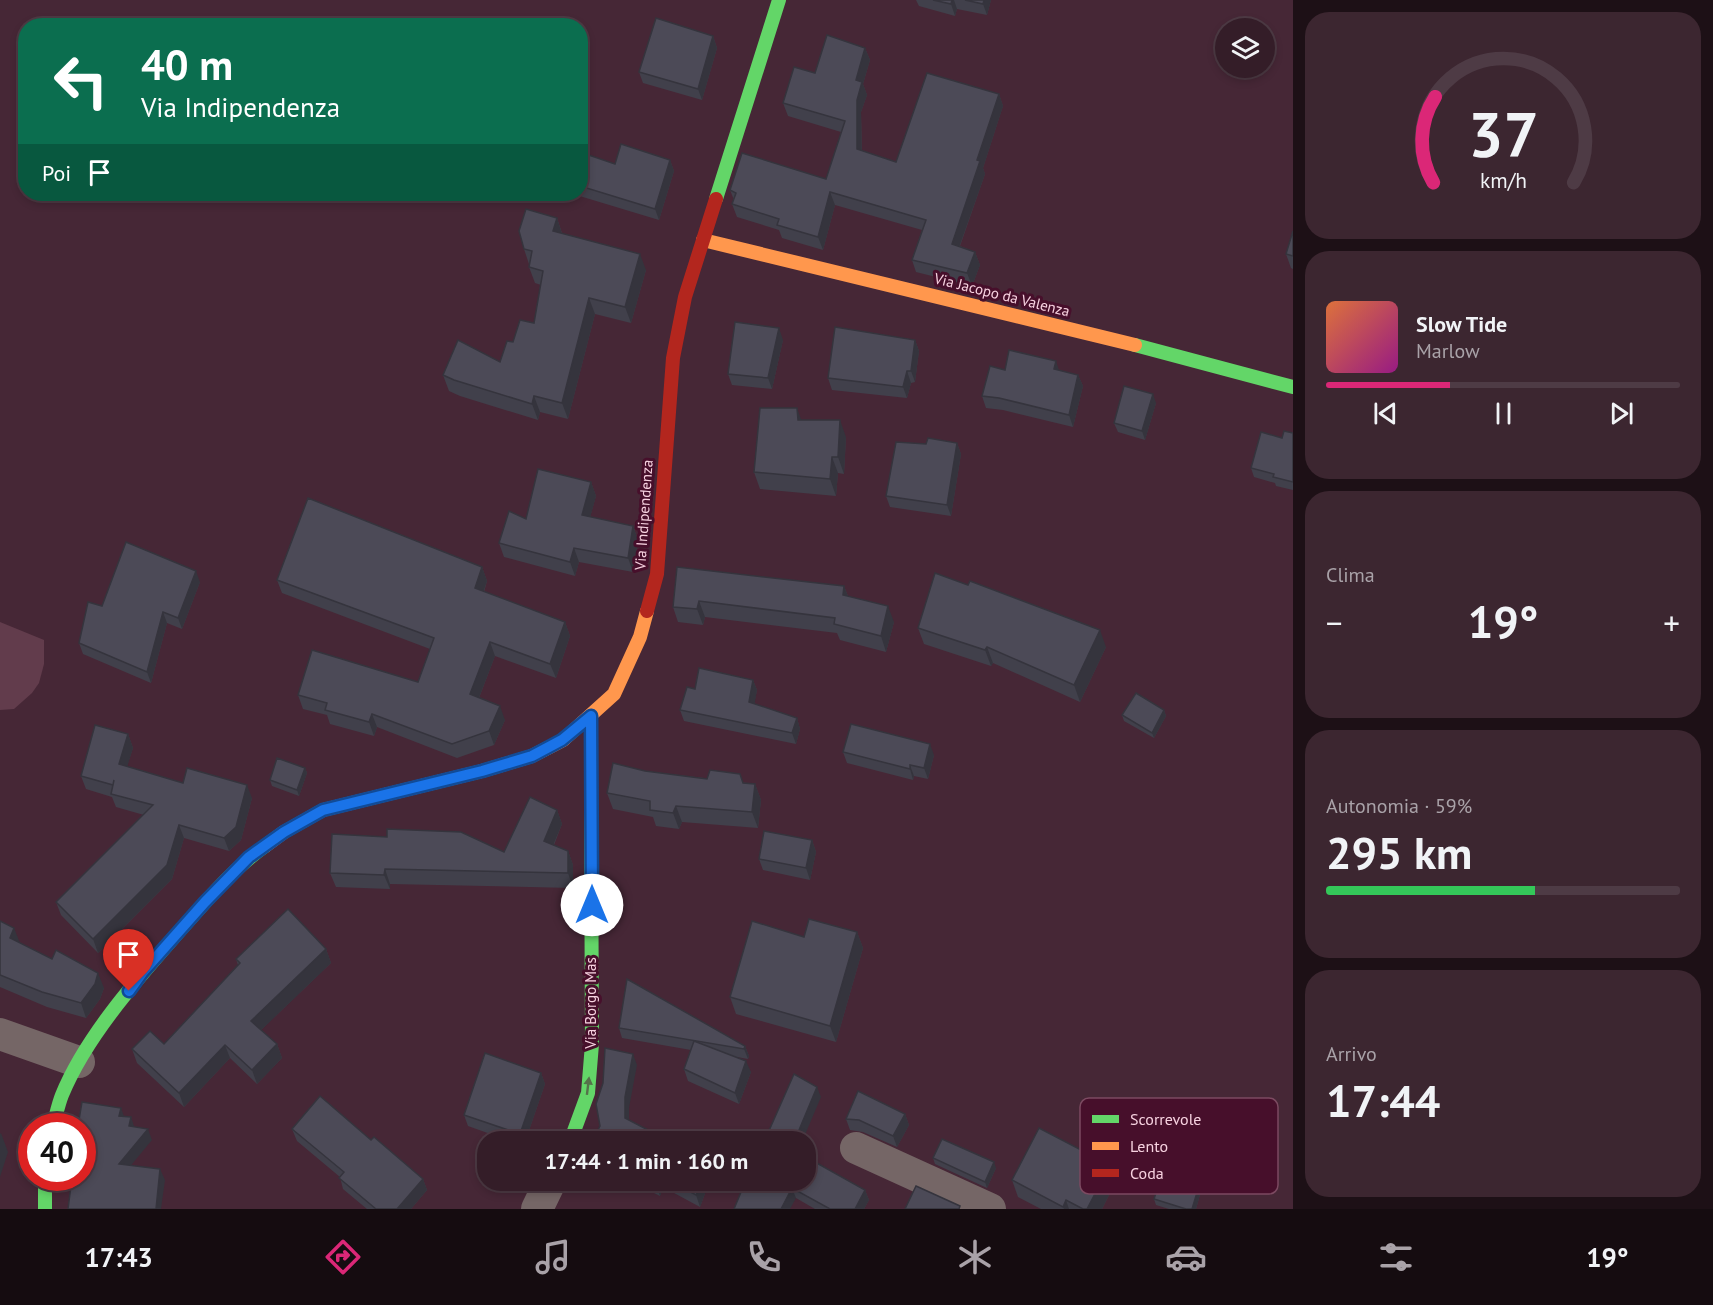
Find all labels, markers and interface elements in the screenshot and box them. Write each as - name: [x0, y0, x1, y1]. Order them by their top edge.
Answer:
- map controls: [1215, 18, 1275, 78]
- button: layers: [1215, 18, 1275, 78]
- text: 40 m: [141, 37, 233, 92]
- icon: left: [42, 42, 120, 120]
- text: Via Indipendenza: [141, 90, 340, 124]
- text: 37: [1468, 93, 1538, 174]
- icon: arrive: [83, 156, 116, 189]
- text: Poi: [42, 159, 71, 187]
- text: km/h: [1479, 166, 1526, 194]
- street label: Via Jacopo da Valenza: [931, 268, 1072, 321]
- text: Slow Tide: [1416, 310, 1507, 338]
- text: Marlow: [1416, 338, 1480, 364]
- icon: previous: [1369, 397, 1402, 430]
- icon: pause: [1487, 397, 1520, 430]
- icon: next: [1605, 397, 1638, 430]
- street label: Via Indipendenza: [630, 459, 657, 572]
- text: Clima: [1326, 562, 1375, 588]
- text: 19°: [1468, 592, 1538, 650]
- text: −: [1326, 601, 1343, 644]
- text: +: [1663, 601, 1680, 644]
- text: Autonomia · 59%: [1326, 793, 1472, 819]
- text: 295 km: [1326, 823, 1472, 881]
- position arrow: [560, 873, 624, 937]
- pin: [103, 929, 154, 991]
- icon: arrive: [112, 938, 145, 971]
- street label: Via Borgo Mas: [581, 957, 600, 1050]
- text: Arrivo: [1326, 1041, 1377, 1067]
- text: 17:44: [1326, 1071, 1440, 1129]
- one-way arrow: [583, 1077, 593, 1096]
- legend: [1080, 1098, 1278, 1194]
- text: Scorrevole: [1130, 1109, 1202, 1129]
- speed limit sign: 40: [18, 1113, 96, 1191]
- text: Lento: [1130, 1136, 1168, 1156]
- text: 17:44 · 1 min · 160 m: [545, 1147, 748, 1175]
- text: Coda: [1130, 1163, 1164, 1183]
- icon: directions: [322, 1236, 364, 1278]
- icon: music: [532, 1236, 574, 1278]
- icon: phone: [743, 1236, 785, 1278]
- icon: climate: [954, 1236, 996, 1278]
- icon: car: [1165, 1236, 1207, 1278]
- icon: filters: [1375, 1236, 1417, 1278]
- text: 17:43: [84, 1240, 153, 1274]
- text: 19°: [1586, 1240, 1629, 1274]

